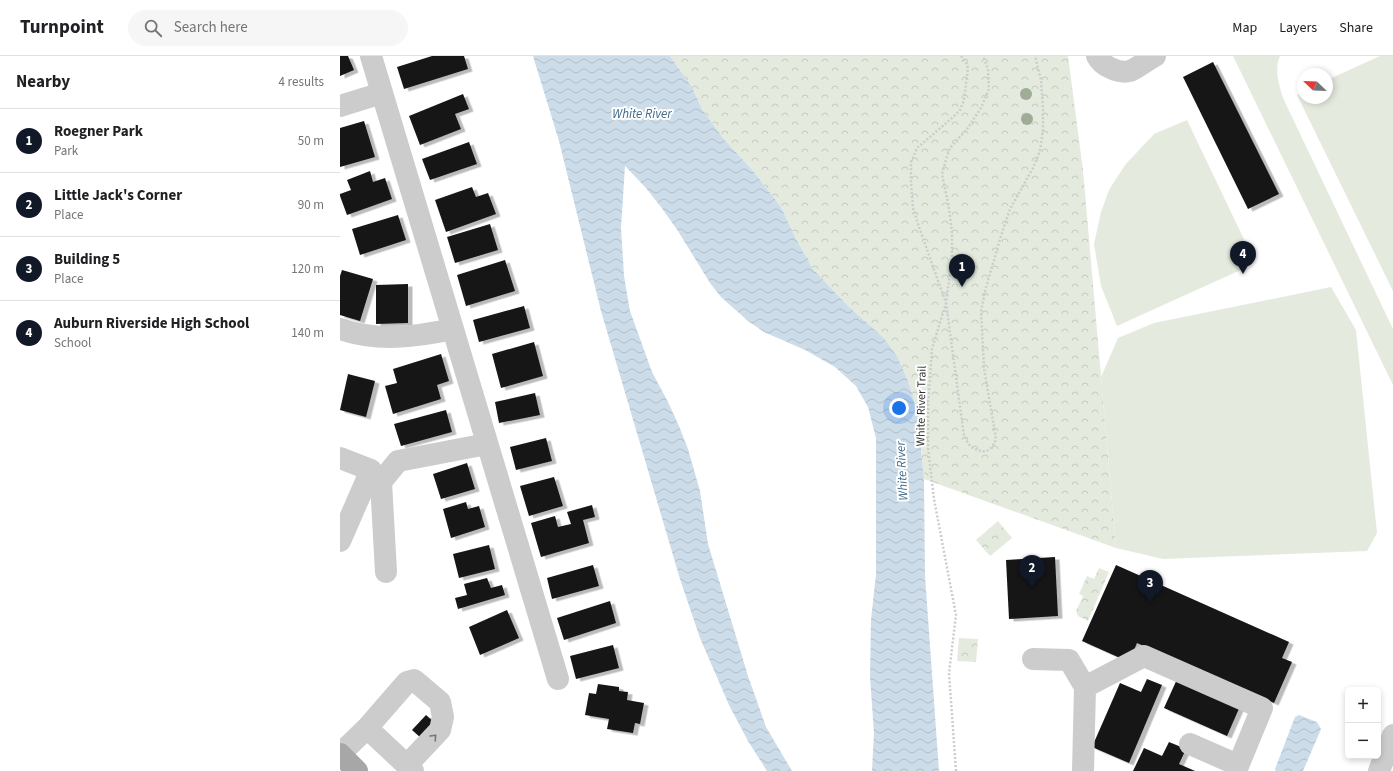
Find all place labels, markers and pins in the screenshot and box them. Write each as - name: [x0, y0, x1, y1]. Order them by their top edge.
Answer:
- pin: 4: [1230, 241, 1256, 274]
- pin: 1: [949, 254, 975, 287]
- pin: 2: [1019, 555, 1045, 588]
- pin: 3: [1137, 570, 1163, 603]

